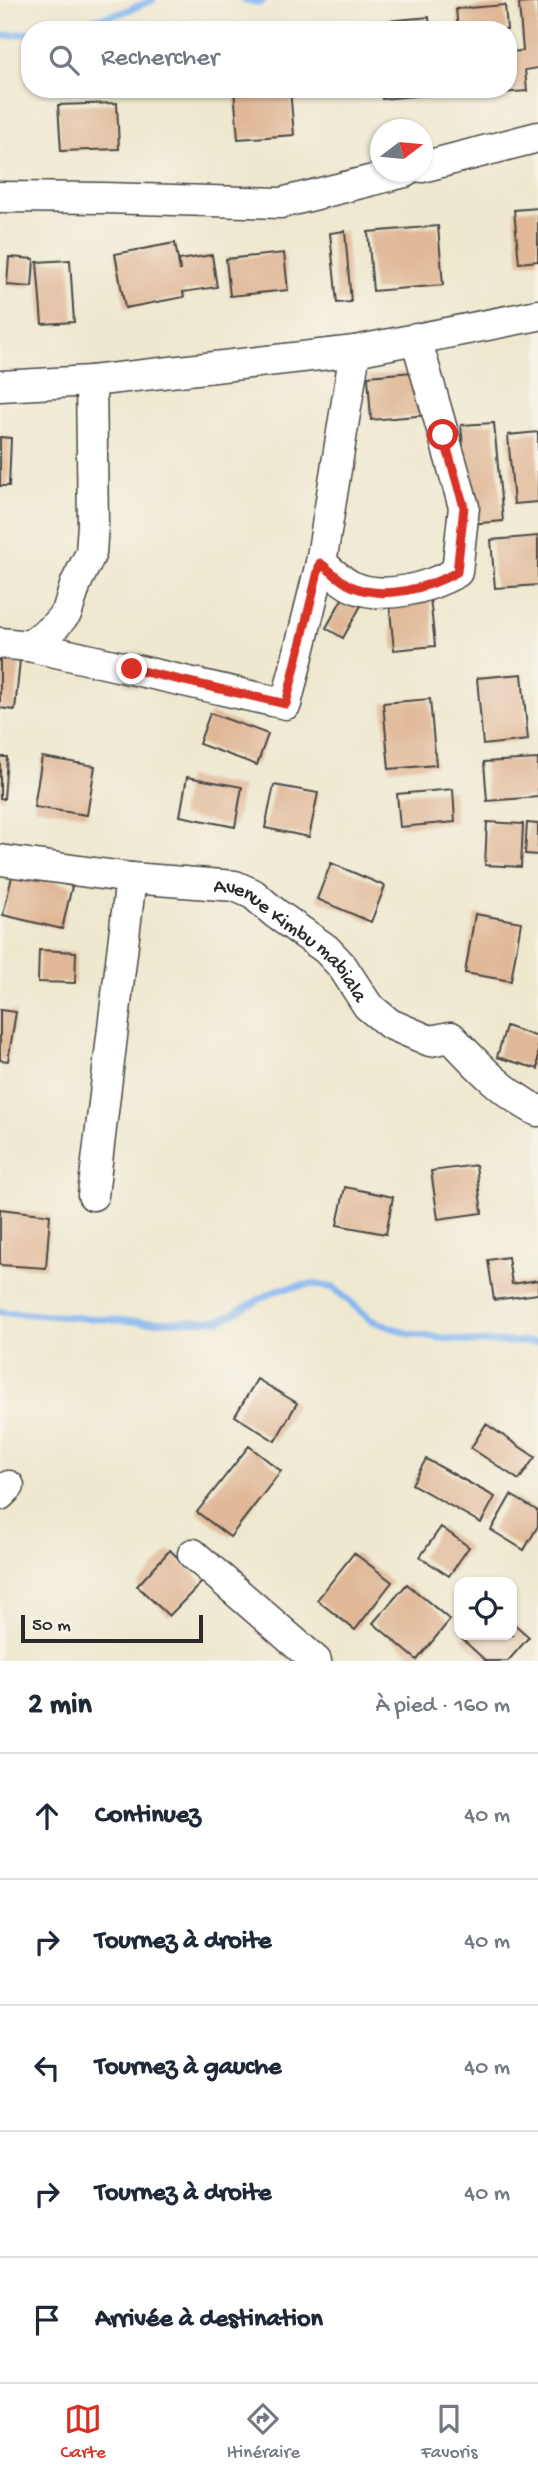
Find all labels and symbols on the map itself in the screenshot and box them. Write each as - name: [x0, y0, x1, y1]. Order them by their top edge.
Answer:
- north arrow: [370, 119, 433, 182]
- route start: [427, 419, 458, 450]
- route end: [116, 653, 147, 684]
- street label: Avenue Kimbu mabiala: [213, 875, 372, 1009]
- scale bar: [21, 1612, 203, 1644]

